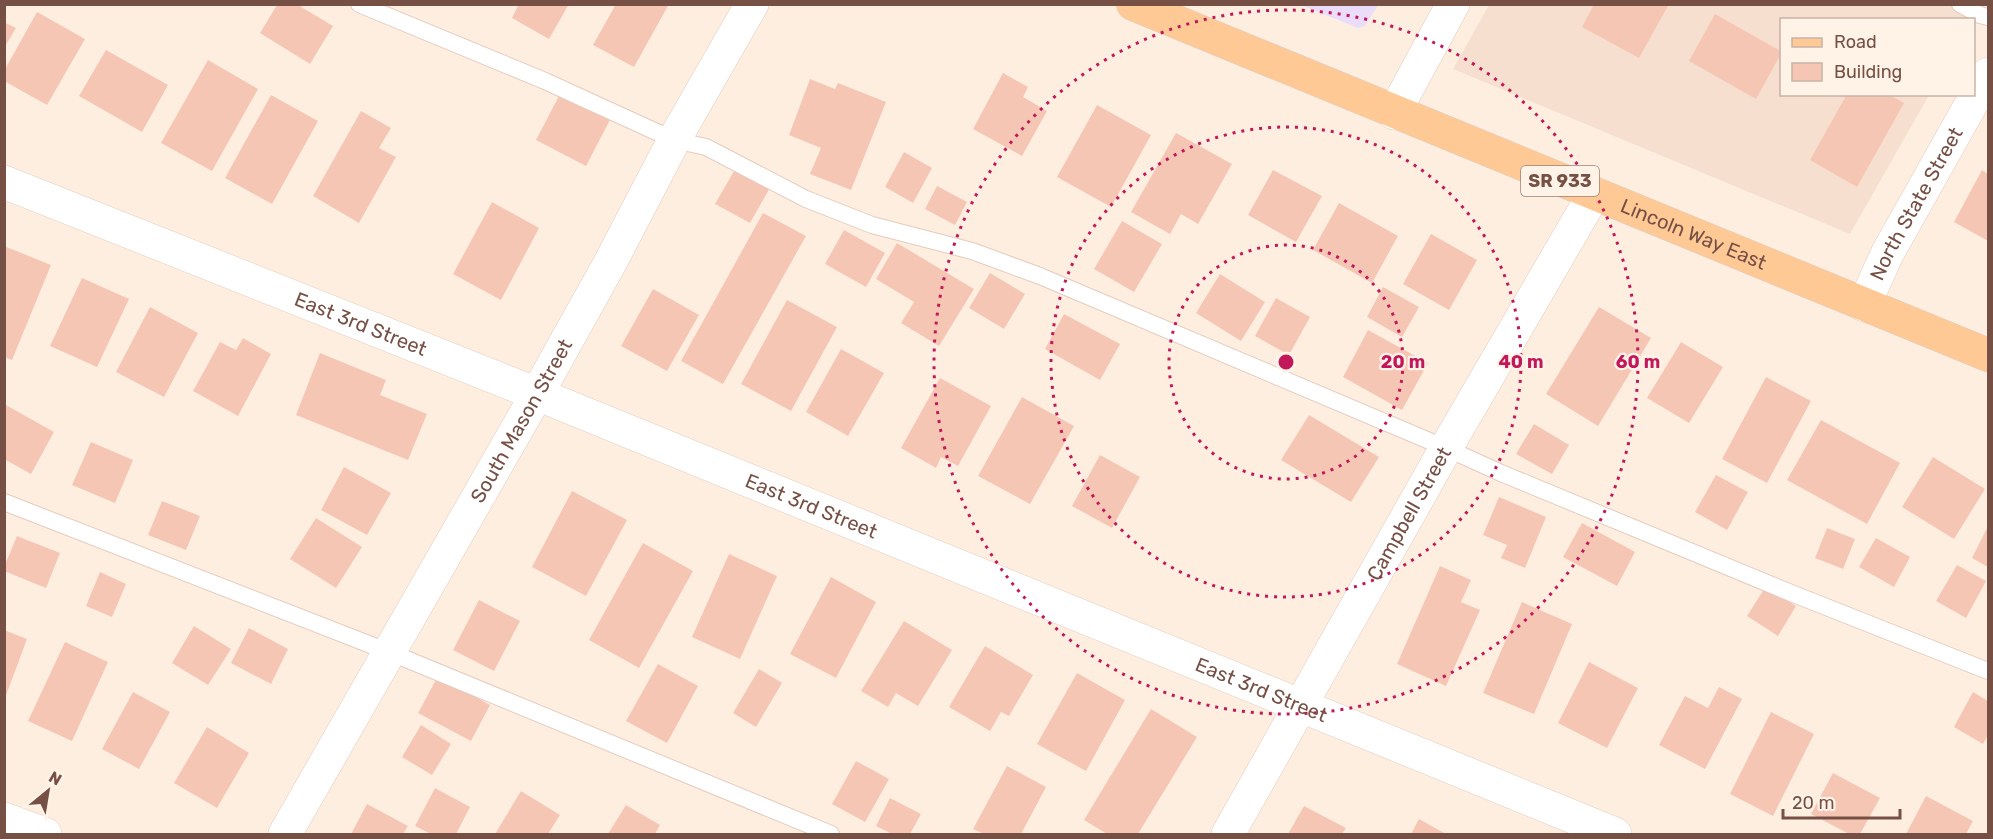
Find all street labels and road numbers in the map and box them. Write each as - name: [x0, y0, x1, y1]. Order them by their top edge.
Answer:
- street label: North State Street: [1865, 123, 1968, 284]
- road number: SR 933: [1521, 166, 1599, 196]
- street label: Lincoln Way East: [1617, 194, 1770, 275]
- street label: East 3rd Street: [291, 287, 431, 361]
- street label: South Mason Street: [465, 335, 577, 507]
- street label: Campbell Street: [1362, 442, 1456, 585]
- street label: East 3rd Street: [742, 468, 881, 544]
- street label: East 3rd Street: [1192, 652, 1331, 727]

